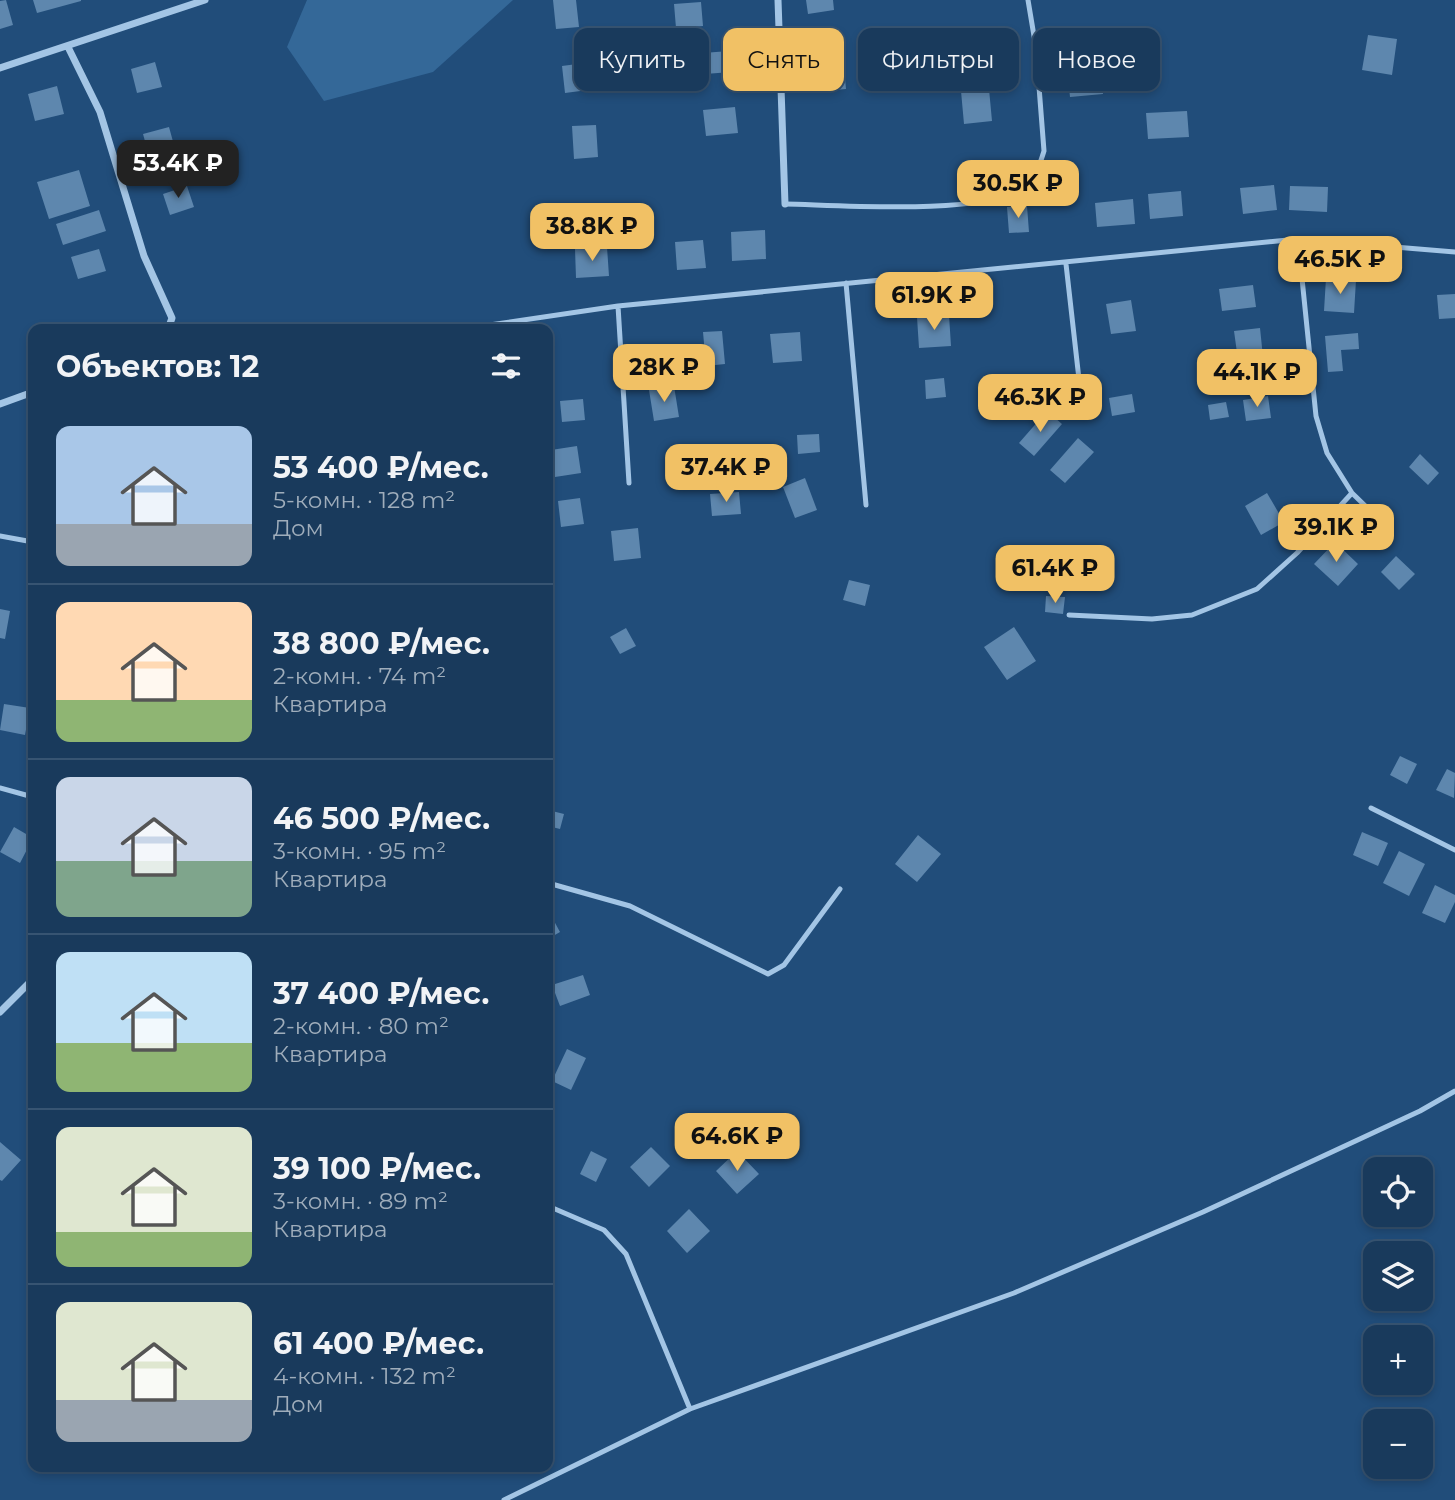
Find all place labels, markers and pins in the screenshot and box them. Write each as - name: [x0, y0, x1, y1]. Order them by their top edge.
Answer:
- pin: 53.4K ₽: [113, 140, 243, 200]
- pin: 30.5K ₽: [953, 160, 1083, 220]
- pin: 38.8K ₽: [527, 204, 657, 263]
- pin: 46.5K ₽: [1275, 236, 1405, 296]
- pin: 61.9K ₽: [869, 272, 999, 332]
- pin: 28K ₽: [615, 344, 713, 404]
- pin: 44.1K ₽: [1192, 350, 1322, 409]
- pin: 46.3K ₽: [975, 374, 1105, 434]
- pin: 37.4K ₽: [661, 444, 791, 504]
- pin: 39.1K ₽: [1271, 504, 1401, 564]
- pin: 61.4K ₽: [990, 546, 1120, 605]
- pin: 64.6K ₽: [672, 1114, 802, 1173]

